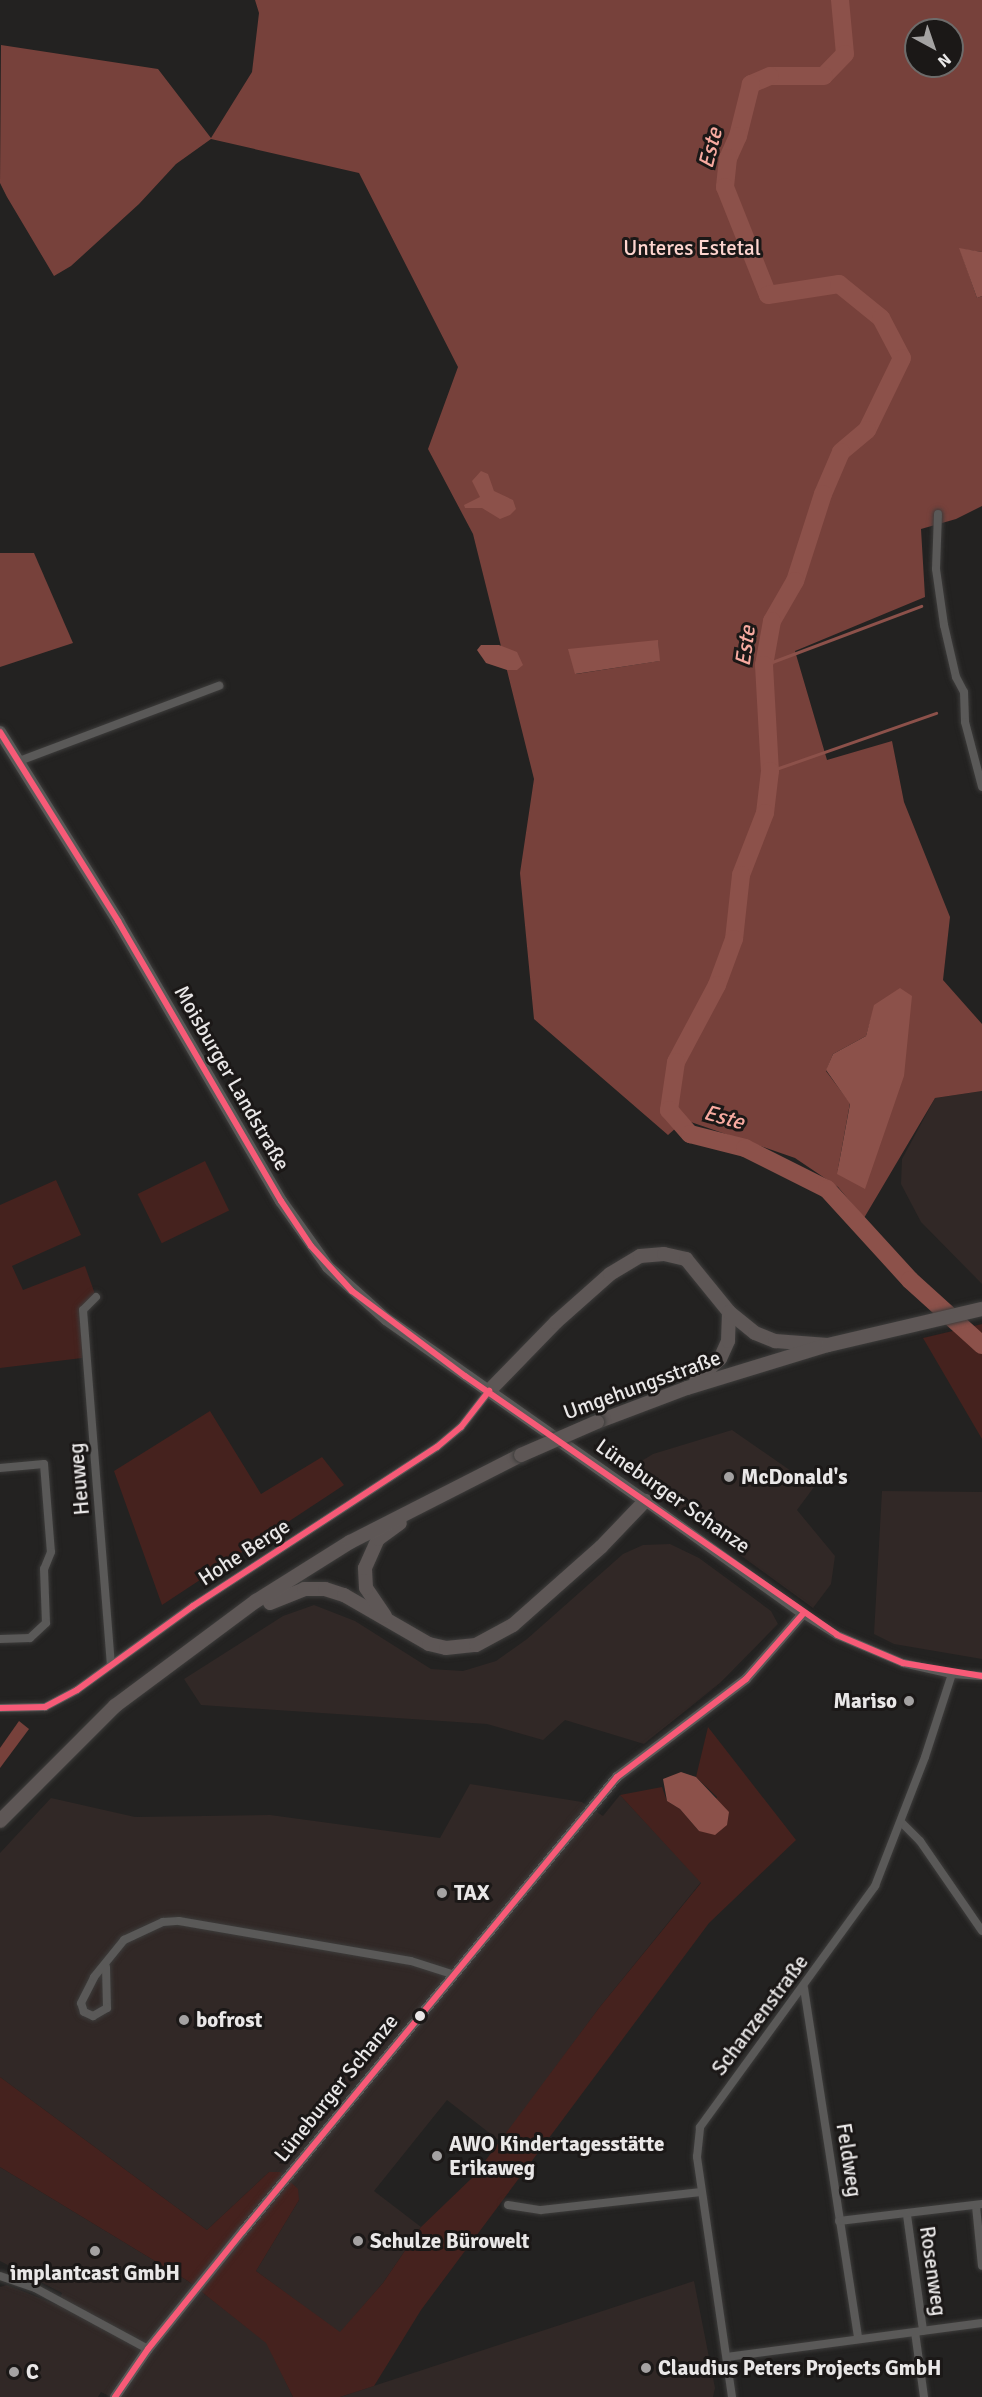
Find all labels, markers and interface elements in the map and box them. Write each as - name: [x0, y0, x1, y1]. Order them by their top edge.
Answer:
- north arrow: [904, 18, 964, 78]
- text: N: [934, 49, 955, 71]
- water label: Este: [692, 125, 728, 171]
- park label: Unteres Estetal: [623, 235, 761, 261]
- water label: Este: [729, 624, 761, 668]
- street label: Moisburger Landstraße: [169, 981, 295, 1175]
- water label: Este: [701, 1099, 747, 1135]
- street label: Umgehungsstraße: [560, 1345, 724, 1425]
- street label: Lüneburger Schanze: [591, 1433, 755, 1559]
- street label: Heuweg: [63, 1442, 95, 1516]
- place label: McDonald's: [741, 1464, 848, 1490]
- marker: McDonald's: [722, 1470, 736, 1484]
- street label: Hohe Berge: [194, 1513, 294, 1591]
- place label: Mariso: [833, 1688, 897, 1714]
- marker: Mariso: [902, 1694, 916, 1708]
- place label: TAX: [454, 1880, 490, 1906]
- marker: TAX: [435, 1886, 449, 1900]
- street label: Schanzenstraße: [706, 1950, 814, 2080]
- place label: bofrost: [196, 2007, 262, 2033]
- street label: Lüneburger Schanze: [269, 2009, 403, 2167]
- unlabelled marker: [414, 2010, 426, 2022]
- marker: bofrost: [177, 2013, 191, 2027]
- street label: Feldweg: [831, 2121, 867, 2199]
- place label: AWO Kindertagesstätte Erikaweg: [449, 2131, 664, 2181]
- marker: AWO Kindertagesstätte Erikaweg: [430, 2149, 444, 2163]
- street label: Rosenweg: [914, 2224, 952, 2318]
- place label: Schulze Bürowelt: [370, 2228, 529, 2254]
- marker: Schulze Bürowelt: [351, 2234, 365, 2248]
- marker: implantcast GmbH: [88, 2244, 102, 2258]
- place label: implantcast GmbH: [10, 2260, 180, 2286]
- place label: Claudius Peters Projects GmbH: [658, 2355, 941, 2381]
- place label: C: [26, 2359, 39, 2385]
- marker: Claudius Peters Projects GmbH: [639, 2361, 653, 2375]
- marker: C: [7, 2365, 21, 2379]

